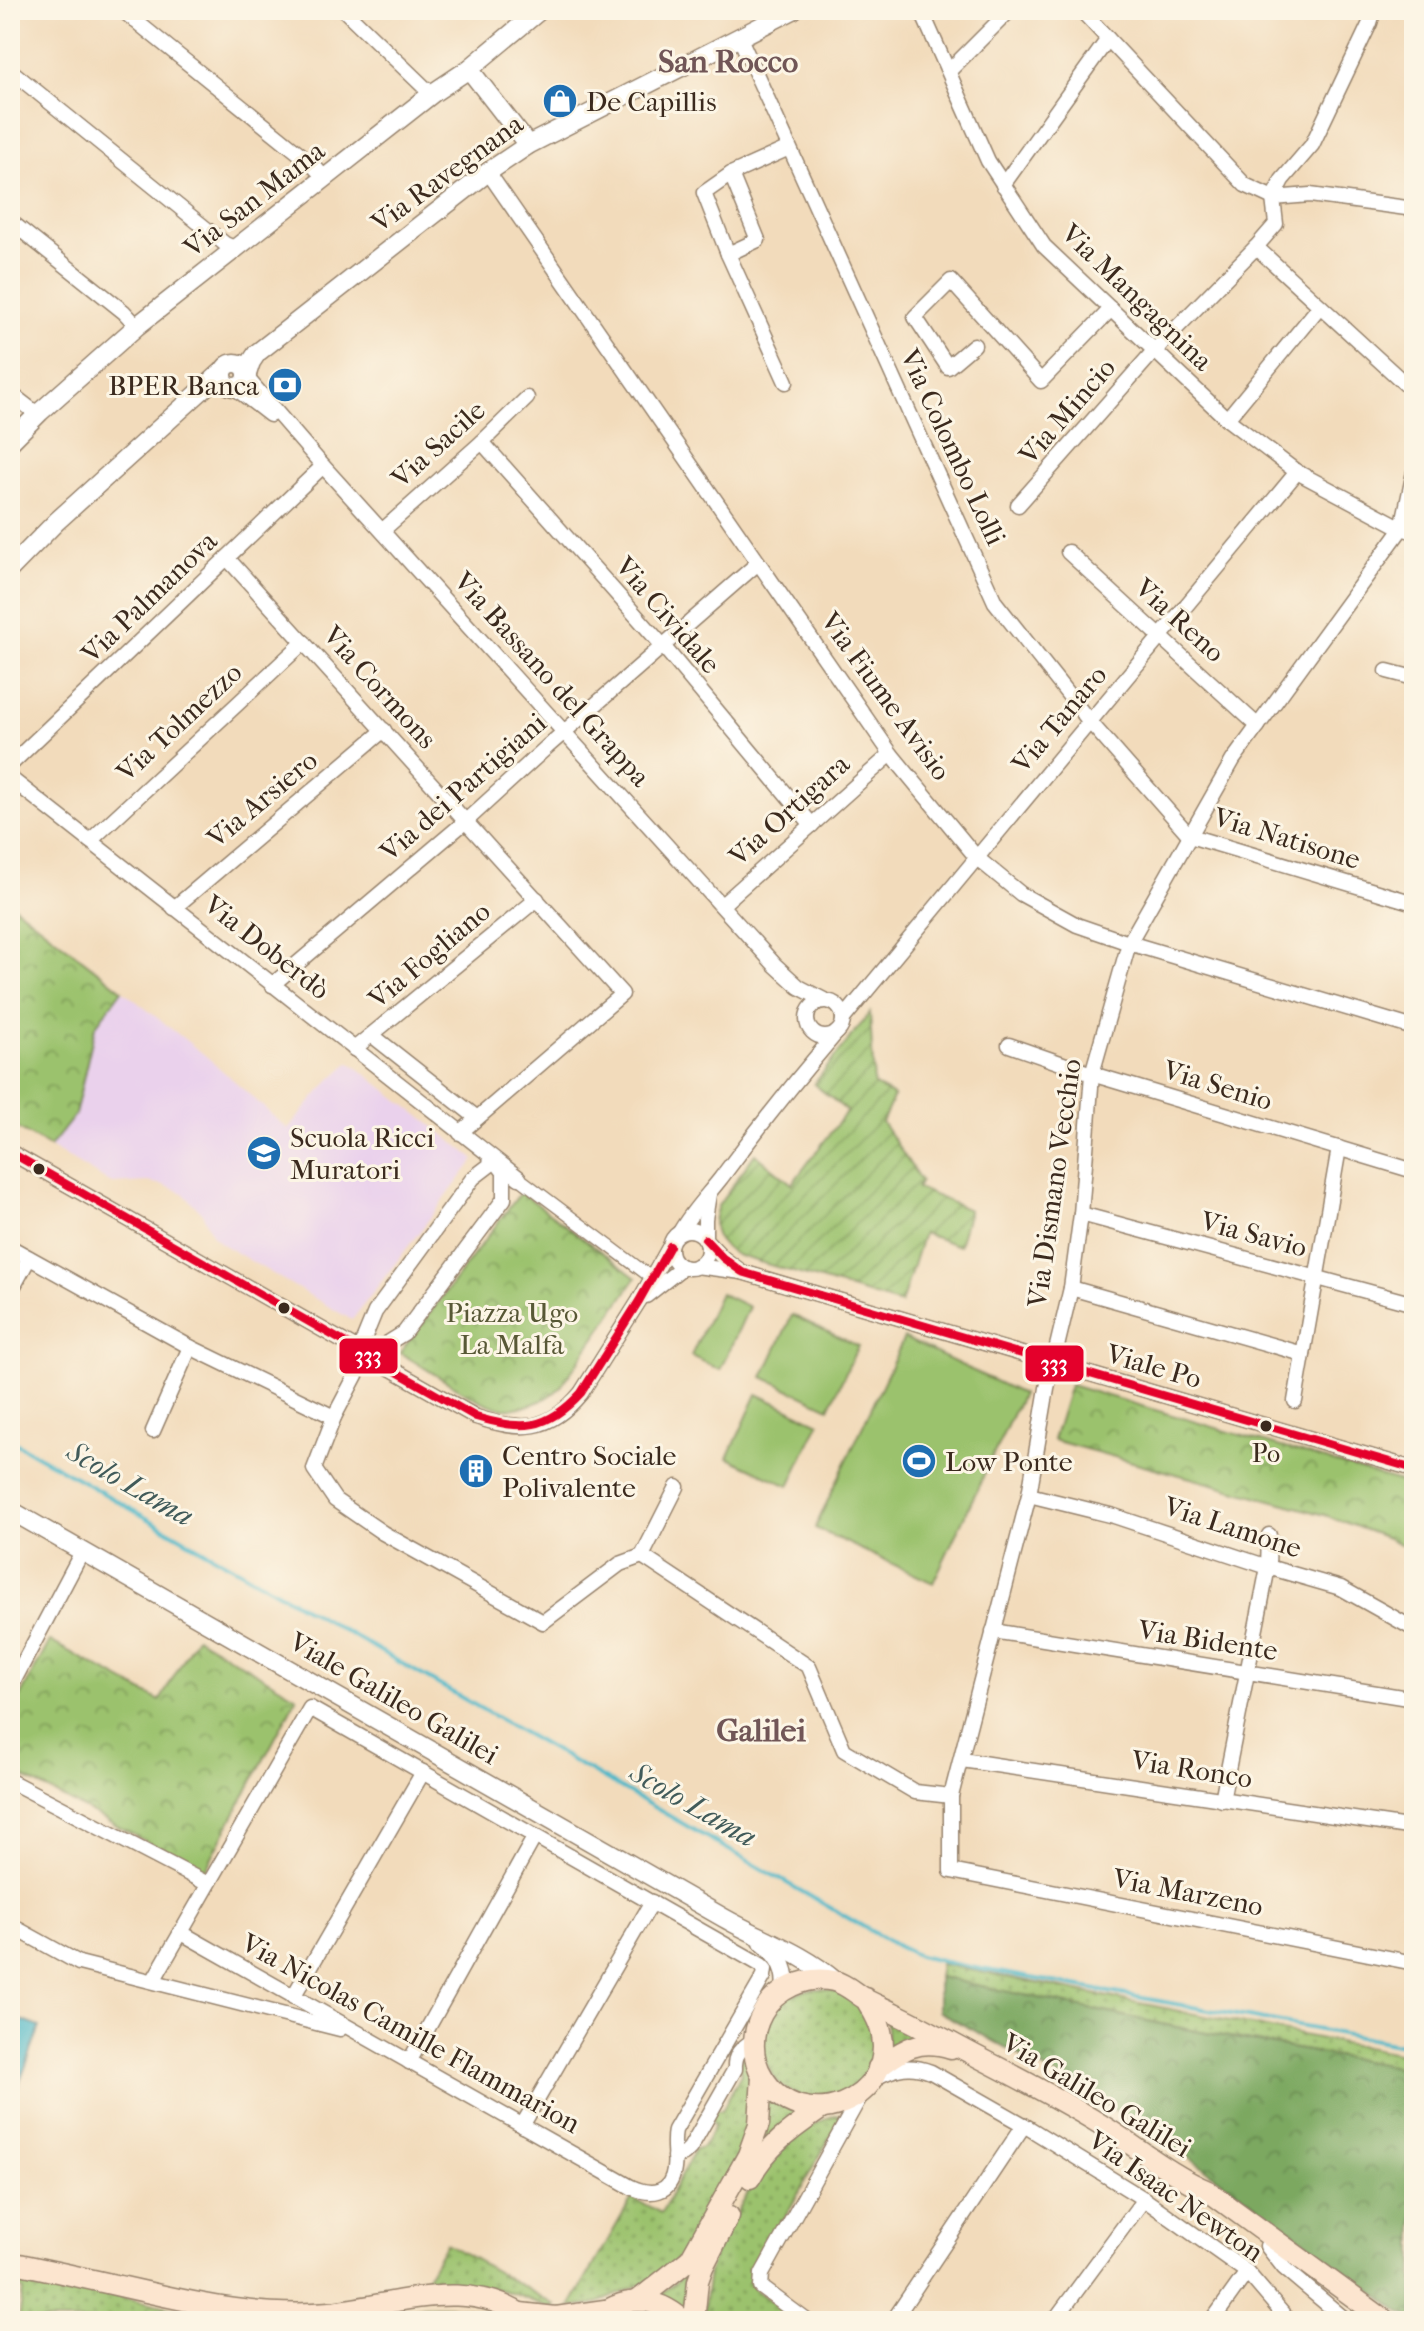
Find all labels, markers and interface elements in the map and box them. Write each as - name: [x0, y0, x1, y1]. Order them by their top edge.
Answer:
- district label: San Rocco: [658, 43, 798, 80]
- shop icon: De Capillis: [541, 82, 579, 120]
- place label: De Capillis: [586, 85, 716, 118]
- street label: Via Ravegnana: [364, 106, 530, 240]
- street label: Via San Mama: [176, 133, 332, 265]
- street label: Via Mangagnina: [1054, 216, 1220, 378]
- street label: Via Colombo Lolli: [893, 343, 1013, 550]
- street label: Via Mincio: [1011, 351, 1122, 472]
- bank icon: BPER Banca: [266, 366, 304, 404]
- place label: BPER Banca: [108, 369, 260, 402]
- street label: Via Sacile: [384, 393, 492, 495]
- street label: Via Palmanova: [74, 523, 224, 670]
- street label: Via Cividale: [608, 549, 728, 680]
- street label: Via Bassano del Grappa: [446, 564, 658, 794]
- street label: Via Reno: [1128, 570, 1232, 669]
- street label: Via Fiume Avisio: [813, 605, 958, 786]
- street label: Via Cormons: [316, 618, 444, 755]
- street label: Via Tolmezzo: [109, 656, 249, 789]
- street label: Via Tanaro: [1004, 659, 1113, 780]
- street label: Via dei Partigiani: [372, 706, 553, 869]
- street label: Via Arsiero: [199, 743, 324, 855]
- street label: Via Ortigara: [721, 747, 857, 873]
- street label: Via Natisone: [1209, 800, 1364, 876]
- street label: Via Doberdò: [197, 887, 336, 1006]
- street label: Via Fogliano: [361, 895, 497, 1016]
- street label: Via Senio: [1159, 1053, 1276, 1117]
- street label: Via Dismano Vecchio: [1020, 1056, 1088, 1311]
- place label: Scuola Ricci Muratori: [290, 1121, 435, 1186]
- school or university icon: Scuola Ricci Muratori: [245, 1134, 283, 1172]
- unlabelled marker: [31, 1161, 47, 1177]
- street label: Via Savio: [1196, 1204, 1311, 1264]
- park label: Piazza Ugo La Malfa: [446, 1296, 578, 1361]
- unlabelled marker: [276, 1300, 292, 1316]
- street label: Viale Po: [1102, 1336, 1205, 1395]
- line badge: 333: [338, 1337, 399, 1375]
- text: 333: [354, 1343, 382, 1369]
- line badge: 333: [1024, 1344, 1085, 1383]
- text: 333: [1040, 1351, 1068, 1377]
- marker: Po: [1258, 1418, 1274, 1434]
- water label: Scolo Lama: [60, 1433, 199, 1534]
- place label: Po: [1252, 1438, 1280, 1469]
- place label: Centro Sociale Polivalente: [502, 1439, 676, 1504]
- sports icon: Low Ponte: [900, 1442, 938, 1480]
- place label: Low Ponte: [945, 1445, 1073, 1478]
- building icon: Centro Sociale Polivalente: [457, 1452, 495, 1490]
- street label: Via Lamone: [1159, 1489, 1306, 1565]
- street label: Via Bidente: [1135, 1613, 1280, 1667]
- street label: Viale Galileo Galilei: [283, 1624, 504, 1771]
- district label: Galilei: [716, 1712, 806, 1749]
- street label: Via Ronco: [1128, 1743, 1255, 1795]
- water label: Scolo Lama: [623, 1754, 762, 1855]
- street label: Via Marzeno: [1109, 1861, 1266, 1923]
- street label: Via Nicolas Camille Flammarion: [235, 1925, 586, 2140]
- street label: Via Galileo Galilei: [996, 2025, 1197, 2164]
- street label: Via Isaac Newton: [1081, 2123, 1270, 2269]

